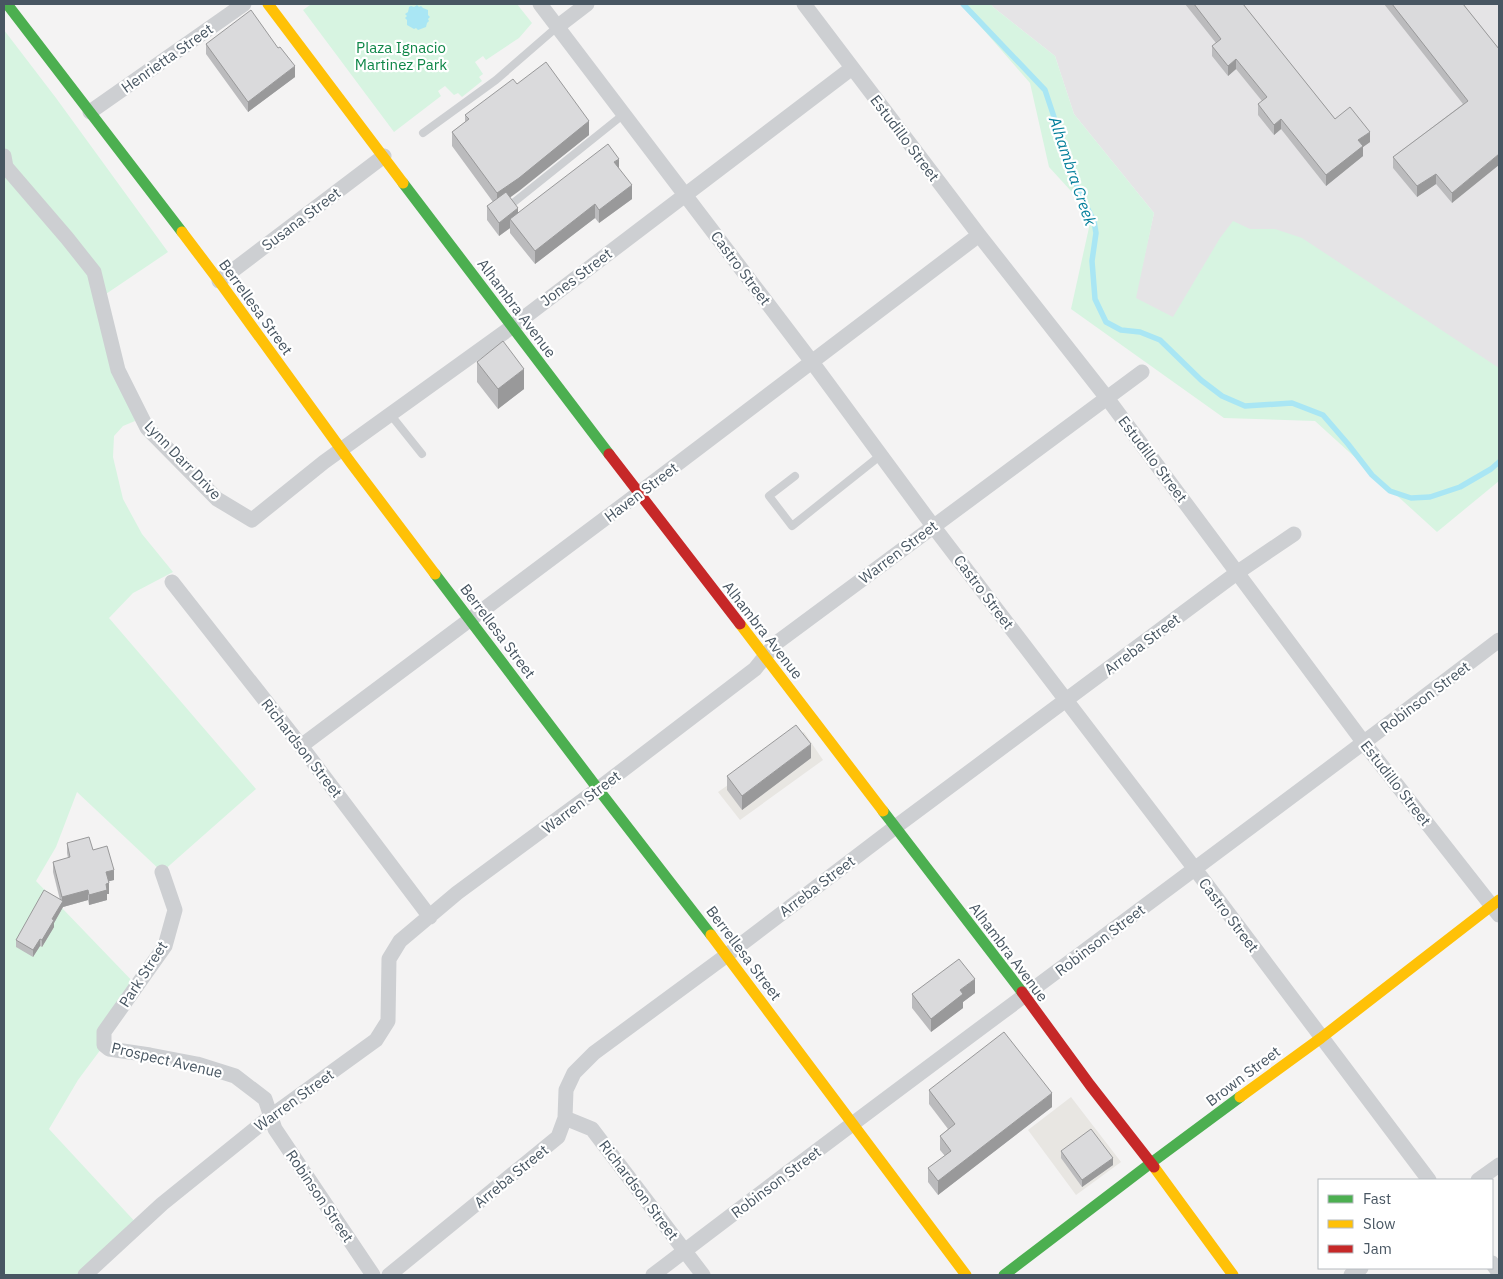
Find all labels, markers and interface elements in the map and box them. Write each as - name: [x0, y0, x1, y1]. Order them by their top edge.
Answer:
- street label: Henrietta Street: [117, 19, 217, 97]
- park label: Plaza Ignacio Martinez Park: [355, 38, 447, 74]
- street label: Estudillo Street: [866, 91, 944, 185]
- water label: Alhambra Creek: [1045, 113, 1101, 229]
- street label: Susana Street: [258, 183, 344, 255]
- street label: Castro Street: [707, 227, 775, 309]
- street label: Jones Street: [536, 244, 616, 310]
- street label: Berrellesa Street: [215, 255, 297, 359]
- street label: Alhambra Avenue: [474, 255, 560, 361]
- street label: Estudillo Street: [1114, 412, 1192, 506]
- street label: Lynn Darr Drive: [141, 417, 225, 503]
- street label: Haven Street: [600, 458, 682, 526]
- street label: Warren Street: [855, 516, 941, 588]
- street label: Castro Street: [950, 551, 1018, 633]
- street label: Alhambra Avenue: [719, 577, 807, 683]
- street label: Berrellesa Street: [456, 580, 540, 682]
- street label: Arreba Street: [1100, 609, 1184, 679]
- street label: Robinson Street: [1376, 657, 1474, 737]
- street label: Richardson Street: [257, 695, 347, 801]
- street label: Estudillo Street: [1357, 736, 1435, 830]
- street label: Warren Street: [538, 766, 624, 838]
- street label: Arreba Street: [775, 851, 859, 921]
- street label: Castro Street: [1195, 874, 1263, 956]
- street label: Alhambra Avenue: [966, 899, 1052, 1005]
- street label: Robinson Street: [1051, 900, 1149, 980]
- street label: Berrellesa Street: [702, 902, 786, 1004]
- street label: Park Street: [115, 937, 171, 1011]
- street label: Prospect Avenue: [110, 1038, 224, 1082]
- street label: Brown Street: [1202, 1042, 1284, 1110]
- street label: Warren Street: [251, 1065, 337, 1135]
- street label: Richardson Street: [595, 1136, 683, 1244]
- street label: Arreba Street: [470, 1140, 552, 1212]
- street label: Robinson Street: [727, 1142, 825, 1222]
- street label: Robinson Street: [282, 1146, 358, 1246]
- legend: [1318, 1179, 1493, 1269]
- text: Fast: [1363, 1189, 1391, 1208]
- text: Slow: [1363, 1214, 1396, 1233]
- text: Jam: [1363, 1239, 1392, 1258]

